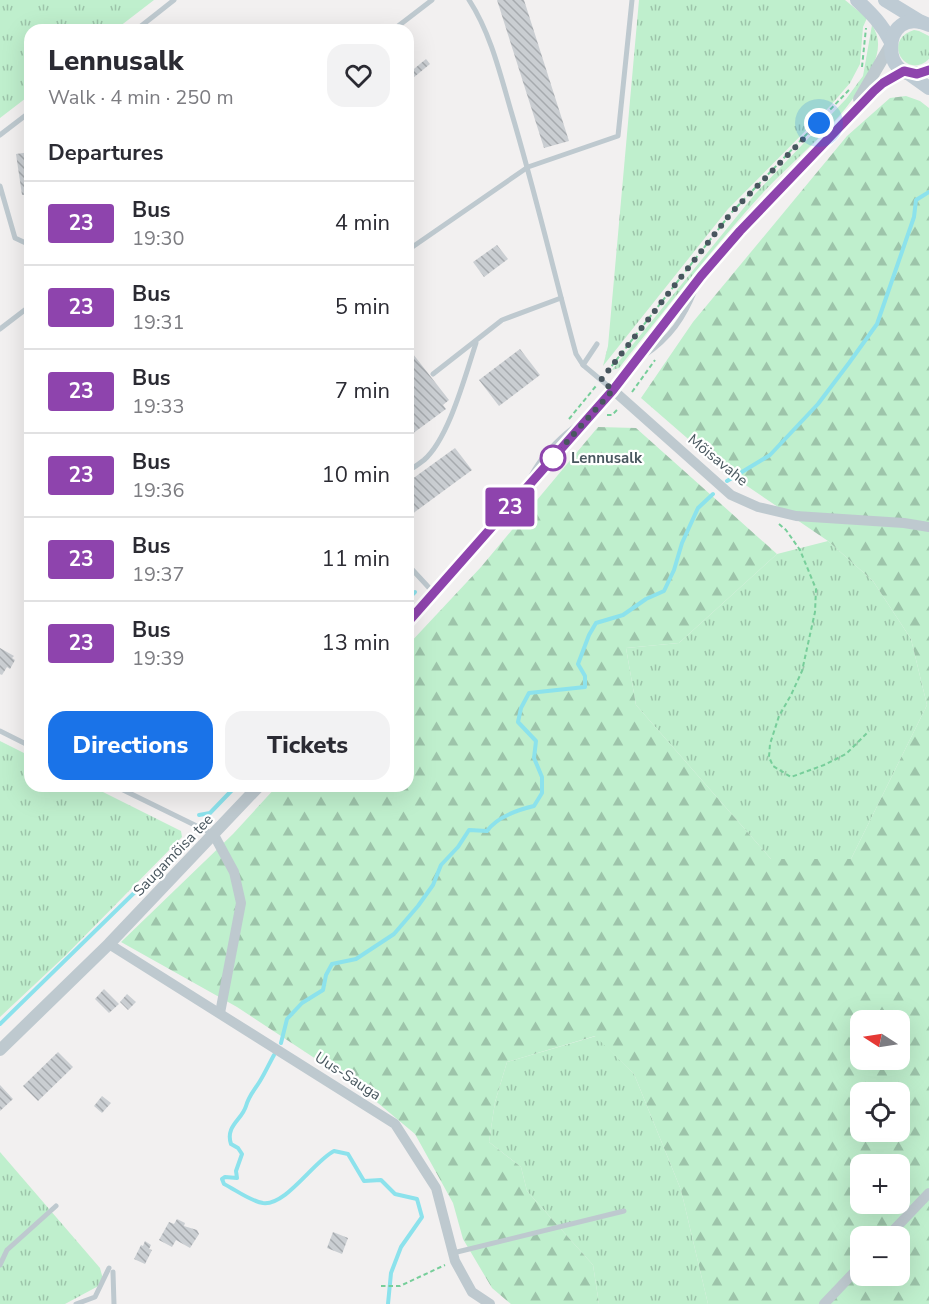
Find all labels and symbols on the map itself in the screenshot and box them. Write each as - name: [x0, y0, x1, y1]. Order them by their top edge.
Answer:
- your location: [804, 108, 834, 138]
- street label: Mõisavahe: [684, 430, 752, 490]
- marker: Lennusalk: [540, 445, 566, 471]
- place label: Lennusalk: [571, 448, 643, 468]
- line badge: 23: [483, 488, 537, 526]
- street label: Saugamõisa tee: [129, 810, 217, 900]
- north arrow: [850, 1010, 910, 1070]
- street label: Uus-Sauga: [311, 1047, 385, 1105]

